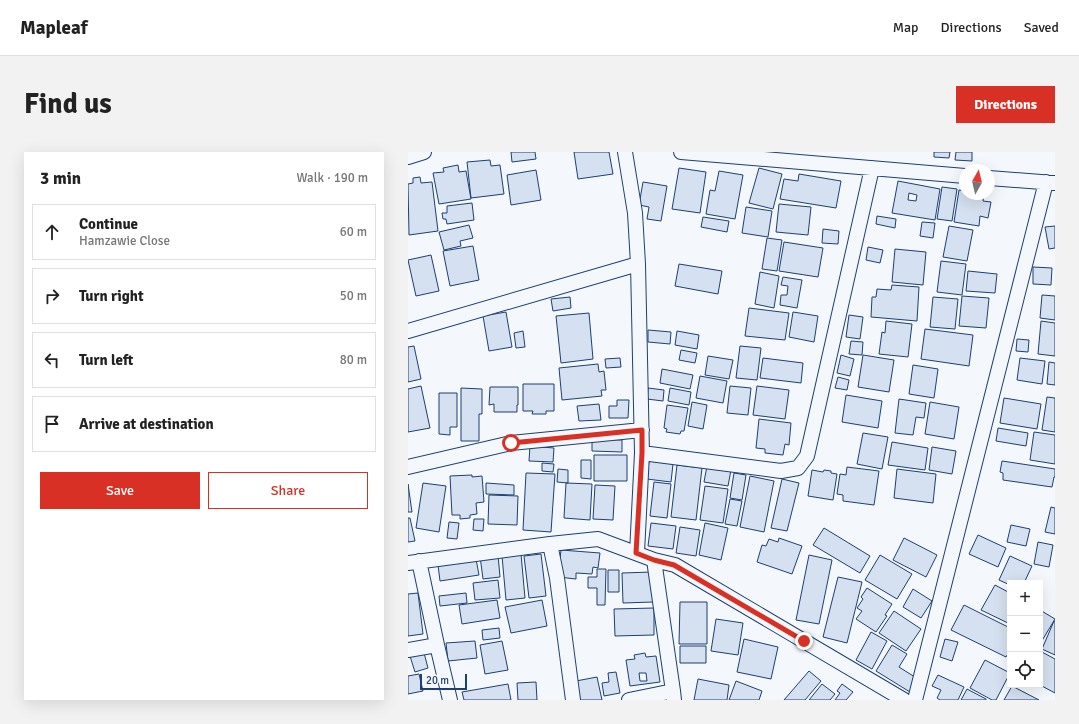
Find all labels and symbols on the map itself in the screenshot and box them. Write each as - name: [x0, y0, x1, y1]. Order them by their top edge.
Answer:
- north arrow: [959, 164, 995, 200]
- route start: [502, 434, 520, 452]
- route end: [795, 632, 813, 650]
- scale bar: [420, 672, 467, 691]

